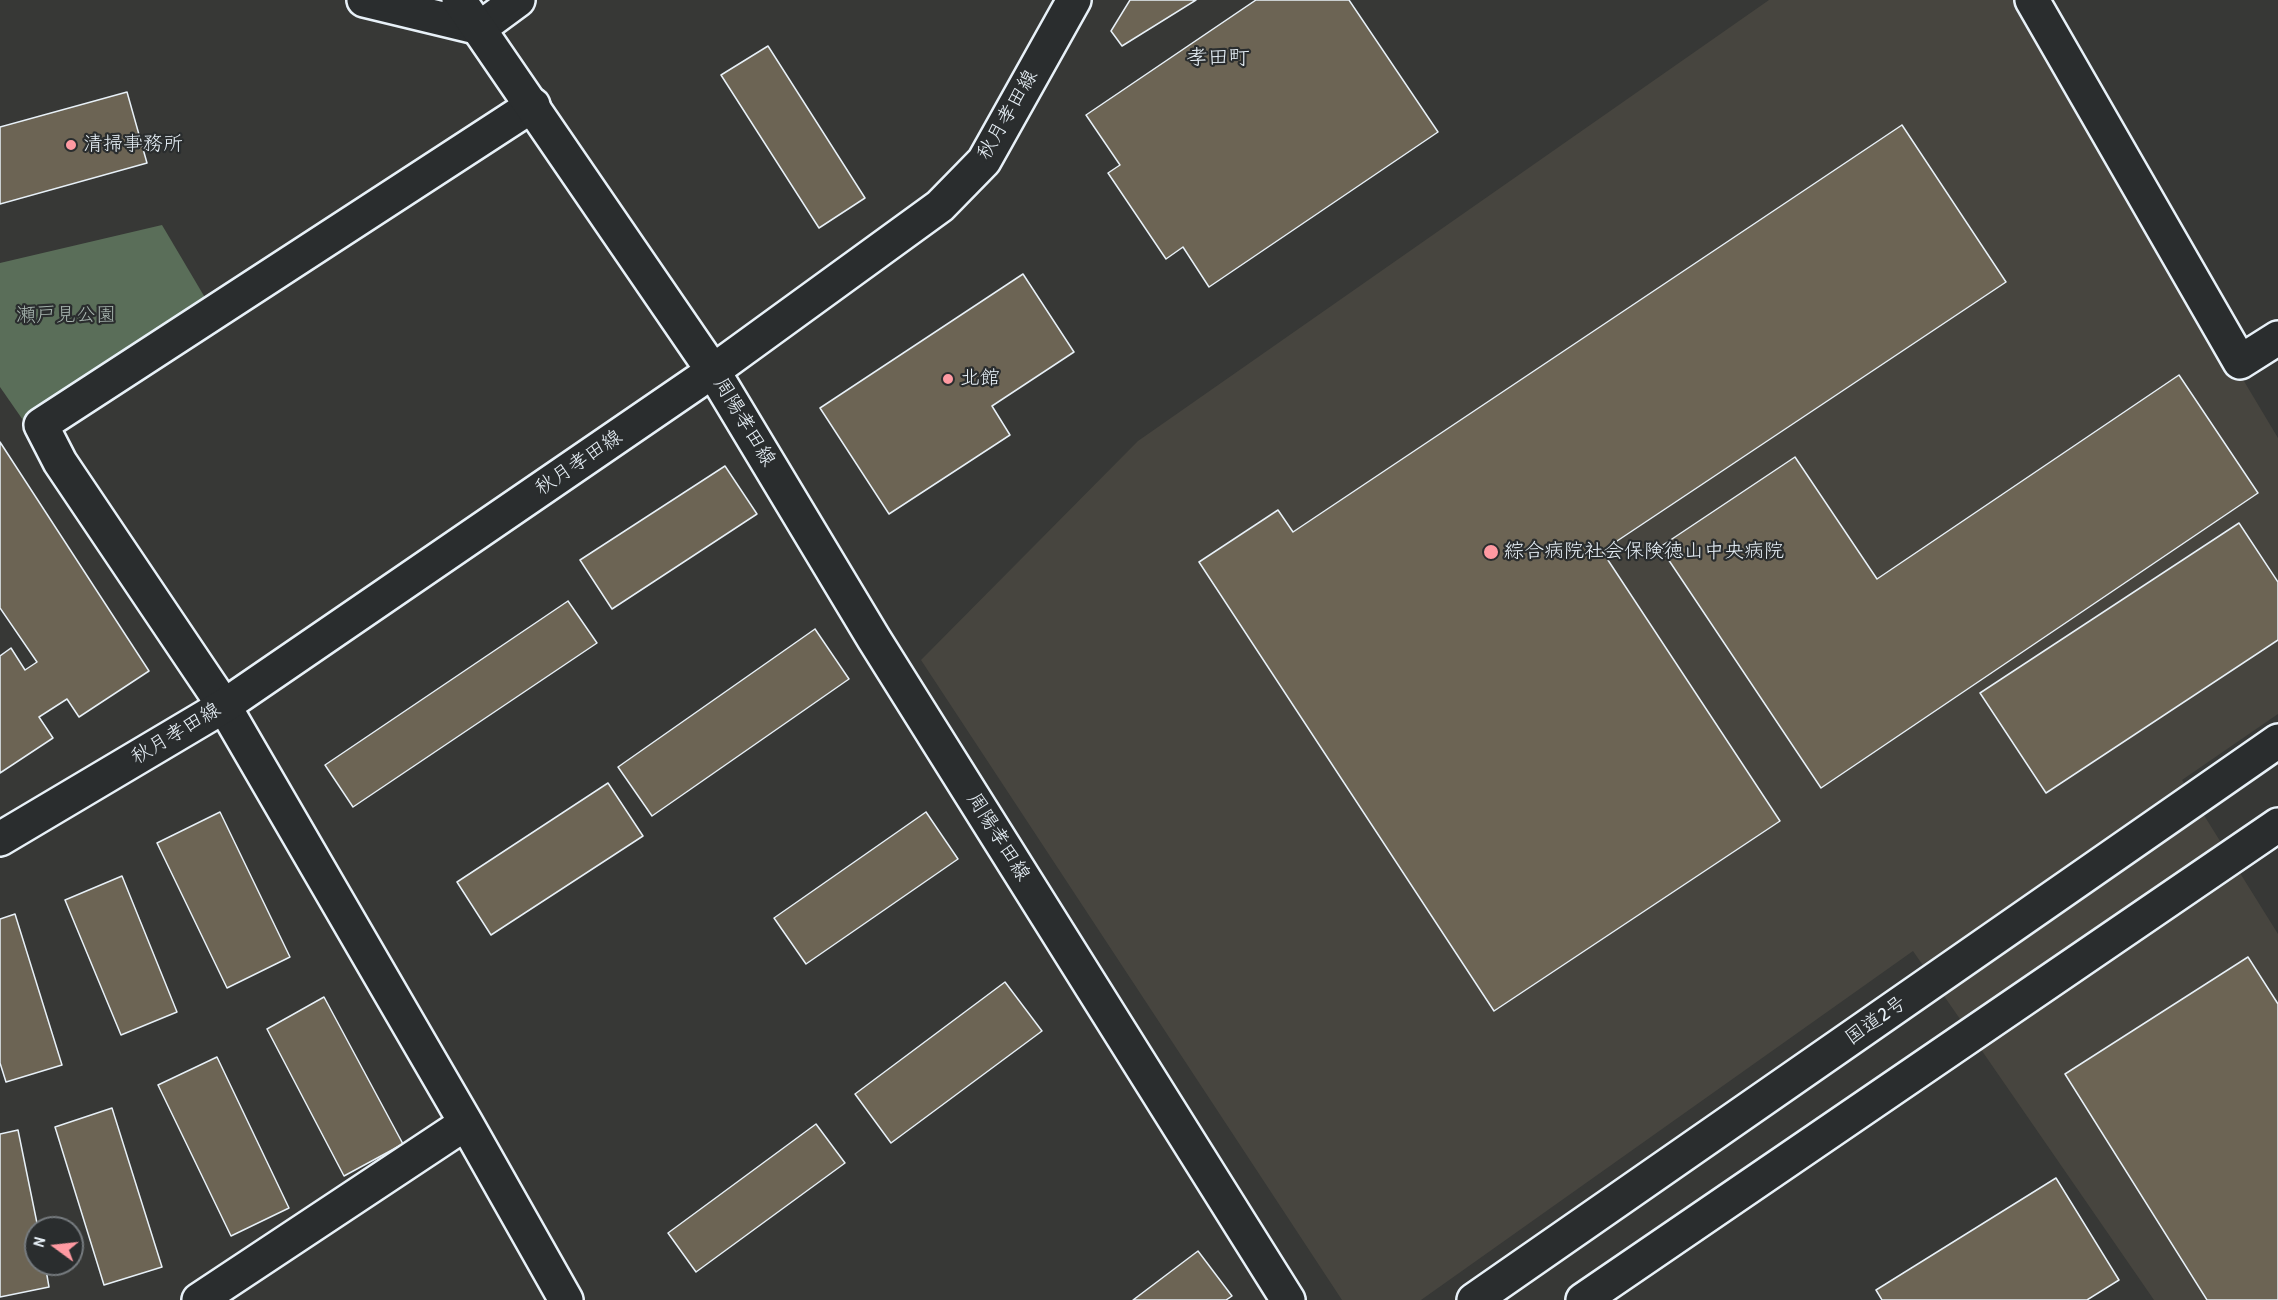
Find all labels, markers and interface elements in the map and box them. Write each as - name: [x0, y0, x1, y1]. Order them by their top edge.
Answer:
- district label: 孝田町: [1187, 45, 1249, 71]
- street label: 秋月孝田線: [973, 66, 1043, 164]
- place label: 清掃事務所: [83, 133, 183, 157]
- marker: 清掃事務所: [64, 138, 78, 152]
- park label: 瀬戸見公園: [16, 304, 116, 328]
- place label: 北館: [960, 367, 1000, 391]
- marker: 北館: [941, 372, 955, 386]
- street label: 周陽孝田線: [708, 373, 780, 471]
- street label: 秋月孝田線: [531, 425, 627, 501]
- place label: 綜合病院社会保険徳山中央病院: [1504, 540, 1784, 564]
- marker: 綜合病院社会保険徳山中央病院: [1482, 543, 1500, 561]
- street label: 秋月孝田線: [127, 698, 225, 770]
- street label: 周陽孝田線: [961, 788, 1035, 886]
- street label: 国道2号: [1841, 991, 1911, 1051]
- north arrow: [24, 1216, 84, 1276]
- text: N: [27, 1235, 50, 1249]

